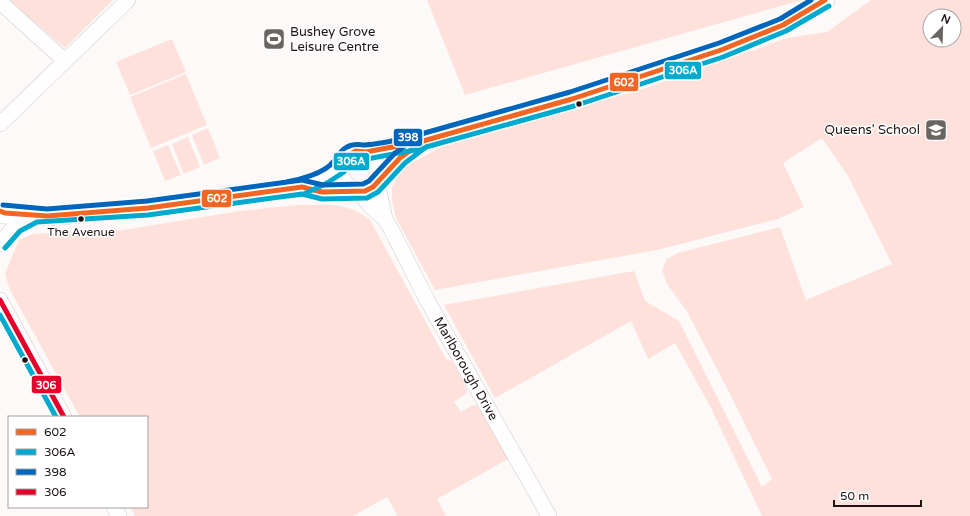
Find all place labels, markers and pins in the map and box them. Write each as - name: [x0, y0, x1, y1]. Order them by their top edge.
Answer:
- place label: Bushey Grove Leisure Centre: [290, 24, 379, 55]
- sports icon: Bushey Grove Leisure Centre: [261, 26, 287, 52]
- unlabelled marker: [574, 99, 584, 109]
- school or university icon: Queens' School: [923, 117, 949, 143]
- place label: Queens' School: [825, 122, 920, 138]
- marker: The Avenue: [76, 214, 86, 224]
- place label: The Avenue: [47, 225, 115, 239]
- unlabelled marker: [20, 355, 30, 365]

